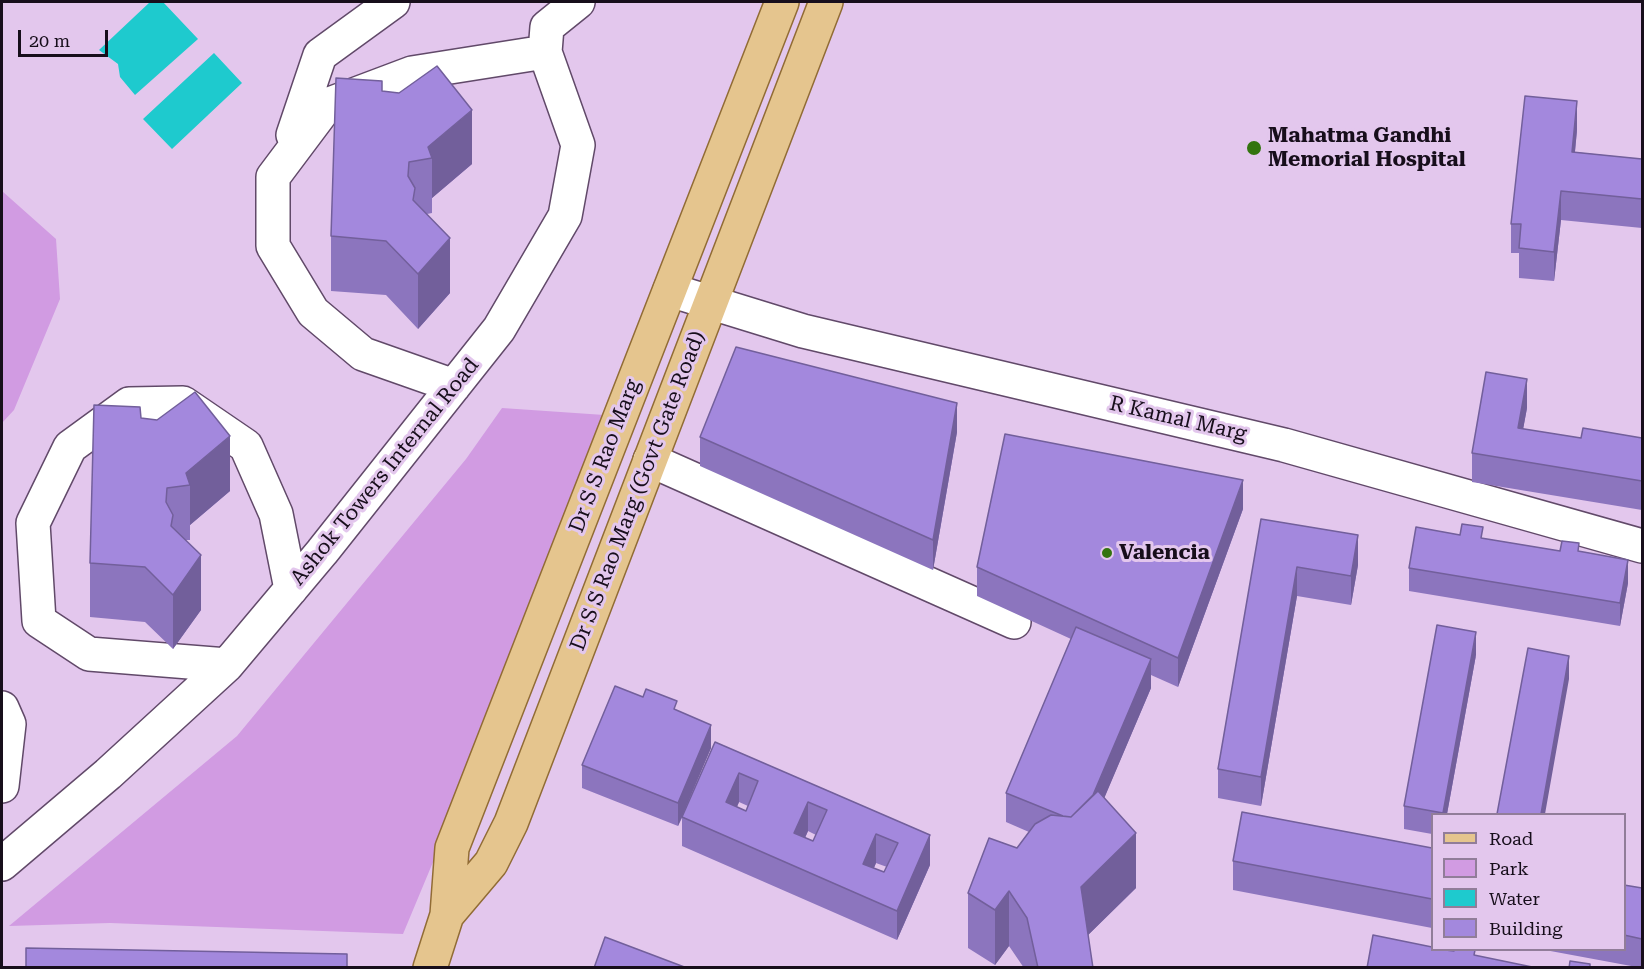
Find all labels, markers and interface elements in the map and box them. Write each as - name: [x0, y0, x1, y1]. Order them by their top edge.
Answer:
- scale bar: [21, 18, 111, 56]
- text: 20 m: [29, 30, 70, 51]
- place label: Mahatma Gandhi Memorial Hospital: [1268, 123, 1466, 173]
- marker: Mahatma Gandhi Memorial Hospital: [1245, 139, 1263, 157]
- street label: Dr S S Rao Marg (Govt Gate Road): [565, 328, 711, 654]
- street label: Ashok Towers Internal Road: [286, 353, 484, 591]
- street label: Dr S S Rao Marg: [564, 376, 646, 536]
- street label: R Kamal Marg: [1107, 391, 1249, 447]
- place label: Valencia: [1119, 540, 1210, 566]
- marker: Valencia: [1100, 546, 1114, 560]
- legend: [1431, 813, 1626, 951]
- text: Road: [1489, 828, 1533, 849]
- text: Park: [1489, 858, 1529, 879]
- text: Water: [1489, 888, 1540, 909]
- text: Building: [1489, 918, 1563, 939]

